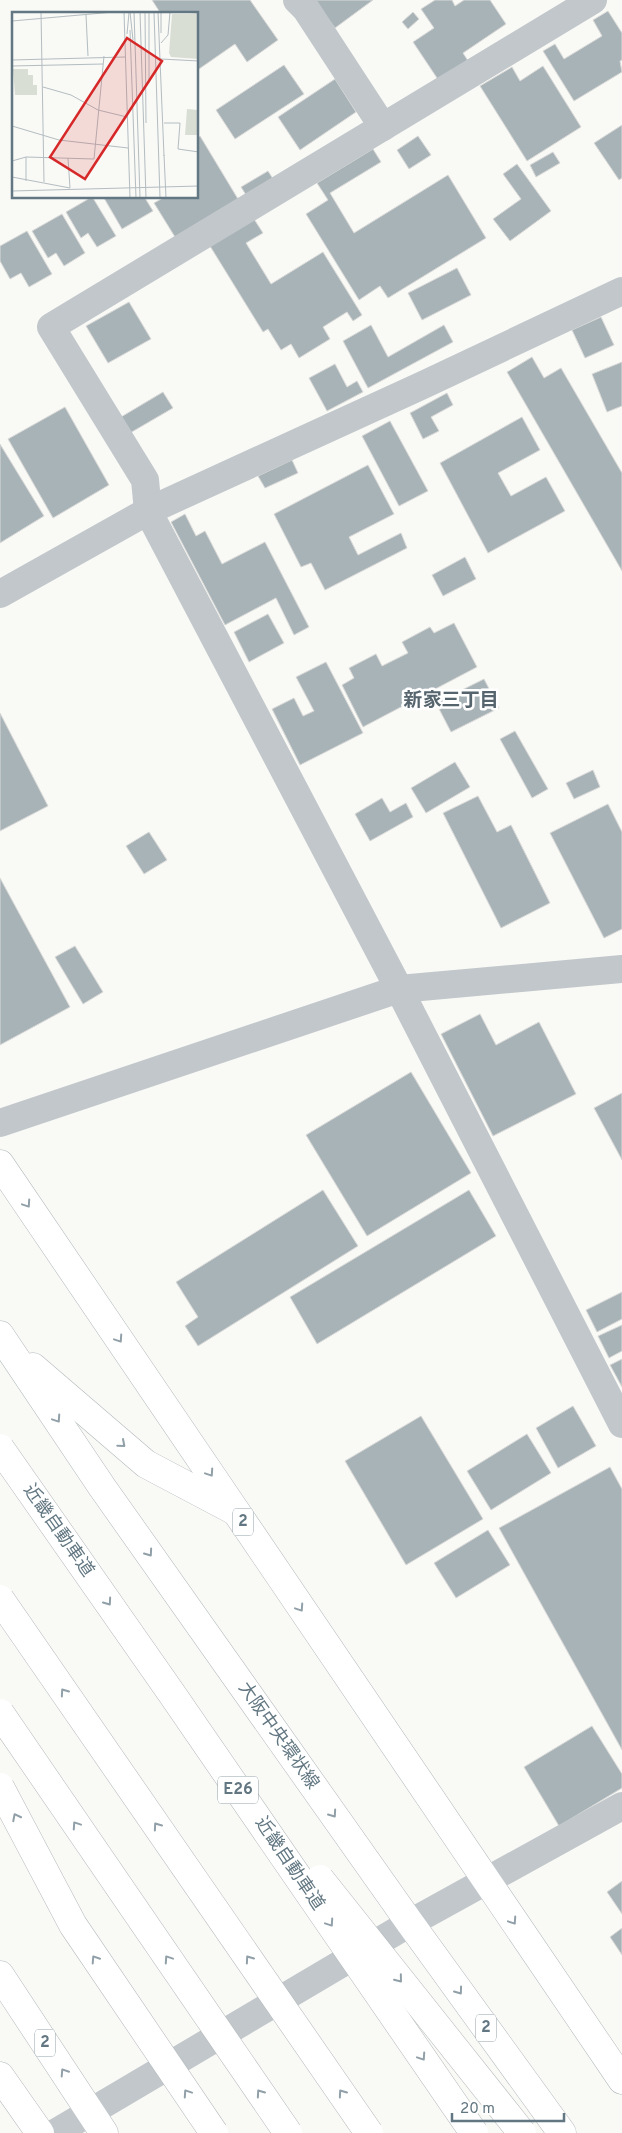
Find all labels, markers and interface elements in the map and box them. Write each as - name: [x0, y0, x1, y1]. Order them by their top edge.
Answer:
- inset map: [12, 12, 199, 199]
- district label: 新家三丁目: [403, 689, 499, 713]
- one-way arrow: [21, 1199, 30, 1208]
- one-way arrow: [113, 1333, 122, 1343]
- one-way arrow: [50, 1414, 60, 1423]
- one-way arrow: [117, 1438, 126, 1447]
- one-way arrow: [204, 1468, 213, 1477]
- street label: 近畿自動車道: [18, 1480, 98, 1582]
- road number: 2: [233, 1508, 253, 1535]
- one-way arrow: [143, 1547, 152, 1557]
- one-way arrow: [102, 1597, 111, 1606]
- one-way arrow: [294, 1603, 303, 1612]
- street label: 大阪中央環状線: [232, 1678, 324, 1794]
- one-way arrow: [61, 1688, 70, 1698]
- road number: E26: [218, 1776, 258, 1804]
- one-way arrow: [327, 1809, 336, 1818]
- one-way arrow: [12, 1813, 22, 1822]
- street label: 近畿自動車道: [249, 1813, 329, 1915]
- one-way arrow: [73, 1821, 83, 1830]
- one-way arrow: [154, 1822, 163, 1832]
- one-way arrow: [507, 1915, 516, 1925]
- one-way arrow: [324, 1917, 333, 1927]
- one-way arrow: [92, 1955, 101, 1964]
- one-way arrow: [165, 1955, 174, 1965]
- one-way arrow: [246, 1956, 255, 1965]
- one-way arrow: [394, 1973, 402, 1982]
- one-way arrow: [453, 1985, 462, 1995]
- road number: 2: [476, 2015, 496, 2042]
- road number: 2: [35, 2030, 55, 2056]
- one-way arrow: [416, 2051, 425, 2061]
- one-way arrow: [60, 2068, 70, 2077]
- one-way arrow: [184, 2089, 193, 2099]
- one-way arrow: [257, 2089, 266, 2099]
- one-way arrow: [339, 2089, 348, 2099]
- scale bar: [452, 2090, 564, 2122]
- text: 20 m: [460, 2100, 495, 2119]

